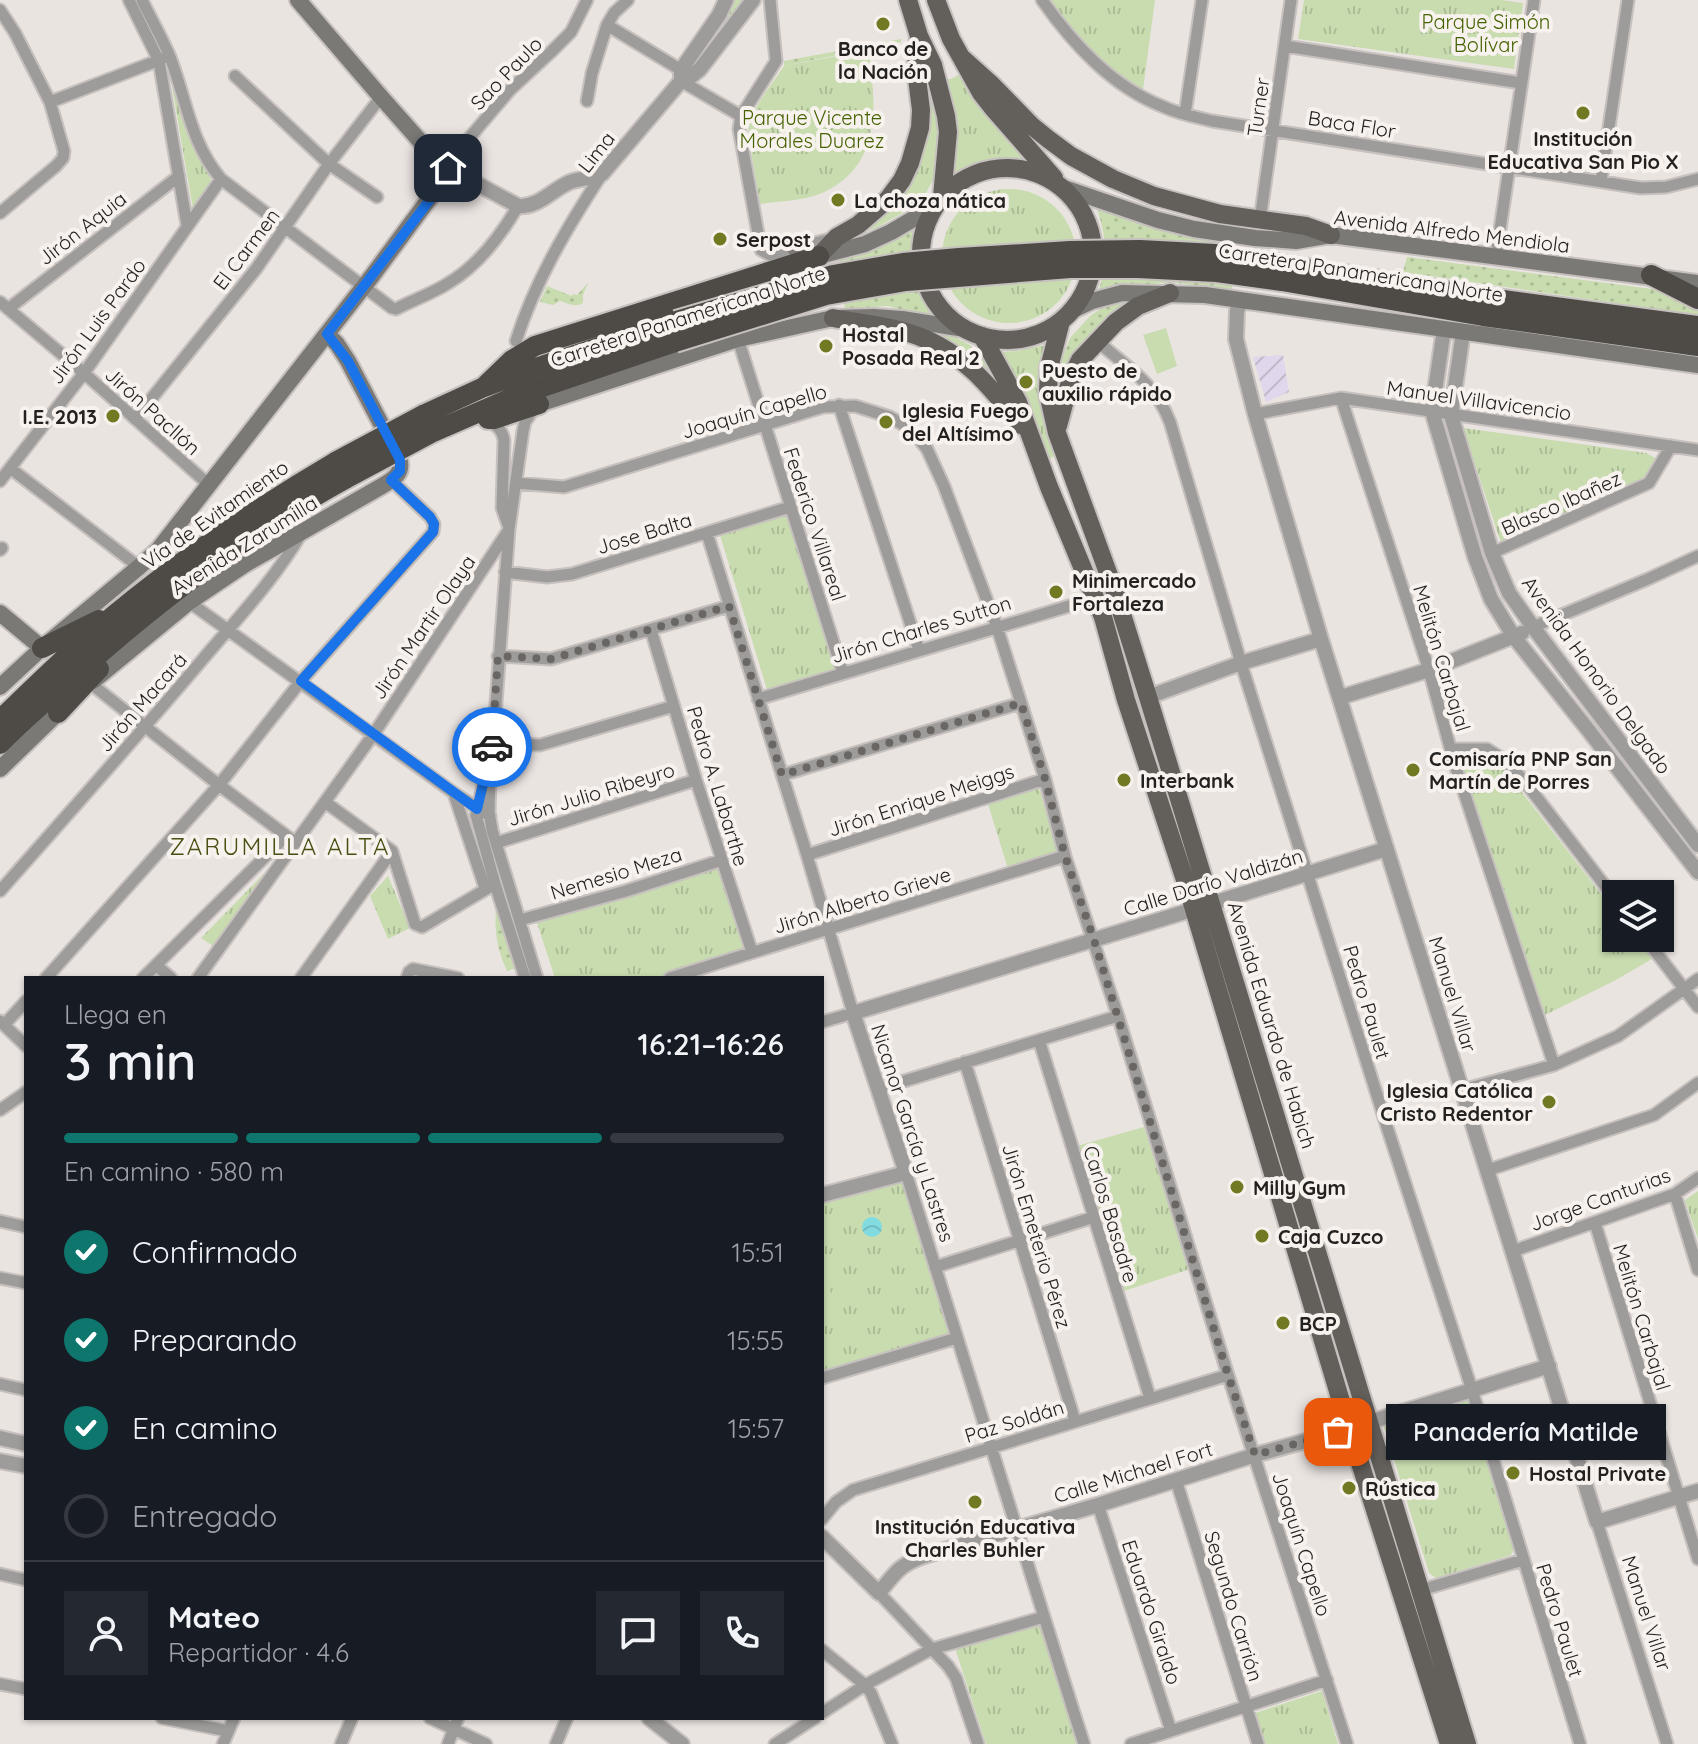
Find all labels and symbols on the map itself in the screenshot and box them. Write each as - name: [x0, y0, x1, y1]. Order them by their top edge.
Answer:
- park label: Parque Simón Bolívar: [1422, 9, 1550, 57]
- marker: Banco de la Nación: [874, 15, 892, 33]
- street label: Sao Paulo: [465, 31, 547, 115]
- place label: Banco de la Nación: [838, 36, 928, 84]
- street label: Turner: [1241, 76, 1275, 138]
- marker: Institución Educativa San Pio X: [1574, 104, 1592, 122]
- park label: Parque Vicente Morales Duarez: [740, 105, 884, 153]
- street label: Baca Flor: [1306, 105, 1398, 143]
- street label: Lima: [572, 126, 620, 178]
- place label: Institución Educativa San Pio X: [1487, 126, 1679, 174]
- pin: [414, 134, 482, 202]
- street label: Jirón Aquia: [33, 186, 131, 270]
- place label: La choza nática: [854, 188, 1006, 213]
- marker: La choza nática: [829, 191, 847, 209]
- street label: El Carmen: [207, 203, 285, 295]
- street label: Avenida Alfredo Mendiola: [1333, 204, 1571, 258]
- place label: Serpost: [736, 227, 811, 252]
- marker: Serpost: [711, 230, 729, 248]
- street label: Carretera Panamericana Norte: [1217, 237, 1505, 307]
- street label: Jirón Luis Pardo: [43, 253, 151, 389]
- street label: Carretera Panamericana Norte: [547, 260, 829, 372]
- place label: Hostal Posada Real 2: [842, 322, 980, 370]
- marker: Hostal Posada Real 2: [817, 337, 835, 355]
- place label: Puesto de auxilio rápido: [1042, 358, 1172, 406]
- street label: Jirón Pacllón: [100, 362, 206, 460]
- marker: Puesto de auxilio rápido: [1017, 373, 1035, 391]
- street label: Manuel Villavicencio: [1385, 375, 1573, 425]
- street label: Joaquín Capello: [678, 378, 830, 444]
- place label: Iglesia Fuego del Altísimo: [902, 398, 1029, 446]
- place label: I.E. 2013: [22, 404, 97, 429]
- marker: I.E. 2013: [104, 407, 122, 425]
- marker: Iglesia Fuego del Altísimo: [877, 413, 895, 431]
- street label: Federico Villareal: [778, 444, 852, 604]
- street label: Vía de Evitamiento: [137, 454, 293, 574]
- street label: Blasco Ibañez: [1497, 465, 1625, 541]
- street label: Avenida Zarumilla: [166, 490, 322, 600]
- street label: Jose Balta: [593, 507, 695, 559]
- street label: Jirón Martir Olaya: [365, 550, 481, 704]
- place label: Minimercado Fortaleza: [1072, 568, 1196, 616]
- street label: Avenida Honorio Delgado: [1517, 571, 1677, 779]
- street label: Melitón Carbajal: [1408, 582, 1476, 734]
- marker: Minimercado Fortaleza: [1047, 583, 1065, 601]
- street label: Jirón Charles Sutton: [828, 590, 1014, 668]
- street label: Jirón Macará: [92, 647, 192, 757]
- street label: Pedro A. Labarthe: [682, 703, 754, 869]
- courier: [452, 707, 532, 787]
- place label: Comisaría PNP San Martín de Porres: [1429, 746, 1612, 794]
- street label: Jirón Julio Ribeyro: [504, 757, 678, 831]
- street label: Jirón Enrique Meiggs: [825, 758, 1017, 842]
- marker: Comisaría PNP San Martín de Porres: [1404, 761, 1422, 779]
- place label: Interbank: [1140, 768, 1234, 793]
- marker: Interbank: [1115, 771, 1133, 789]
- district label: ZARUMILLA ALTA: [169, 831, 391, 861]
- street label: Nemesio Meza: [547, 841, 685, 905]
- street label: Calle Darío Valdizán: [1120, 843, 1306, 921]
- street label: Jirón Alberto Grieve: [770, 861, 954, 939]
- street label: Avenida Eduardo de Habich: [1222, 898, 1322, 1152]
- street label: Manuel Villar: [1424, 933, 1483, 1055]
- street label: Pedro Paulet: [1338, 942, 1396, 1062]
- street label: Nicanor García y Lastres: [866, 1021, 960, 1245]
- place label: Iglesia Católica Cristo Redentor: [1380, 1078, 1533, 1126]
- marker: Iglesia Católica Cristo Redentor: [1540, 1093, 1558, 1111]
- street label: Jirón Emeterio Pérez: [997, 1140, 1077, 1332]
- street label: Carlos Basadre: [1078, 1143, 1144, 1285]
- street label: Jorge Canturias: [1526, 1162, 1674, 1236]
- place label: Milly Gym: [1253, 1175, 1346, 1200]
- marker: Milly Gym: [1228, 1178, 1246, 1196]
- place label: Caja Cuzco: [1278, 1224, 1383, 1249]
- marker: Caja Cuzco: [1253, 1227, 1271, 1245]
- street label: Melitón Carbajal: [1608, 1241, 1676, 1393]
- place label: BCP: [1299, 1311, 1337, 1336]
- marker: BCP: [1274, 1314, 1292, 1332]
- street label: Paz Soldán: [961, 1394, 1067, 1448]
- pin: [1304, 1398, 1372, 1466]
- callout: Panadería Matilde: [1386, 1404, 1666, 1460]
- street label: Calle Michael Fort: [1051, 1436, 1216, 1508]
- place label: Hostal Private: [1529, 1461, 1666, 1486]
- marker: Hostal Private: [1504, 1464, 1522, 1482]
- street label: Joaquín Capello: [1267, 1469, 1337, 1619]
- place label: Rústica: [1365, 1476, 1436, 1501]
- marker: Rústica: [1340, 1479, 1358, 1497]
- marker: Institución Educativa Charles Buhler: [966, 1493, 984, 1511]
- place label: Institución Educativa Charles Buhler: [875, 1514, 1075, 1562]
- street label: Segundo Carrión: [1199, 1528, 1269, 1684]
- street label: Eduardo Giraldo: [1117, 1537, 1187, 1687]
- street label: Manuel Villar: [1617, 1552, 1677, 1674]
- street label: Pedro Paulet: [1531, 1560, 1589, 1680]

